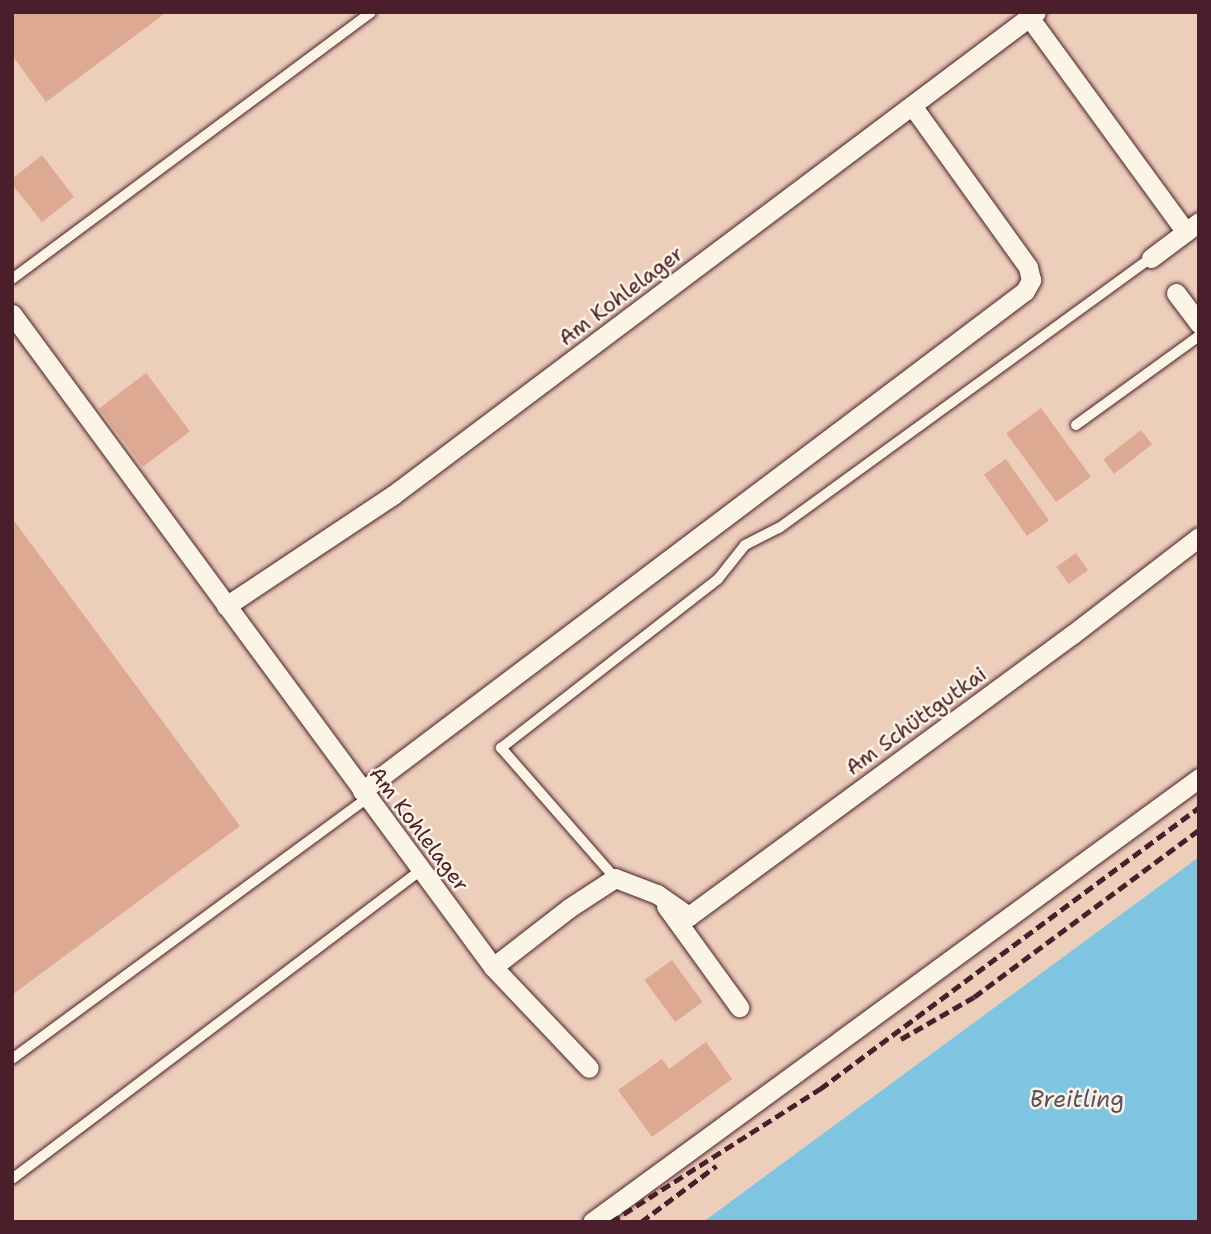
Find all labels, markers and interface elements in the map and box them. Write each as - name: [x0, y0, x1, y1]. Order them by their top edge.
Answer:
- street label: Am Kohlelager: [554, 241, 688, 351]
- street label: Am Schüttgutkai: [841, 661, 991, 781]
- street label: Am Kohlelager: [364, 762, 474, 896]
- water label: Breitling: [1030, 1085, 1124, 1113]

